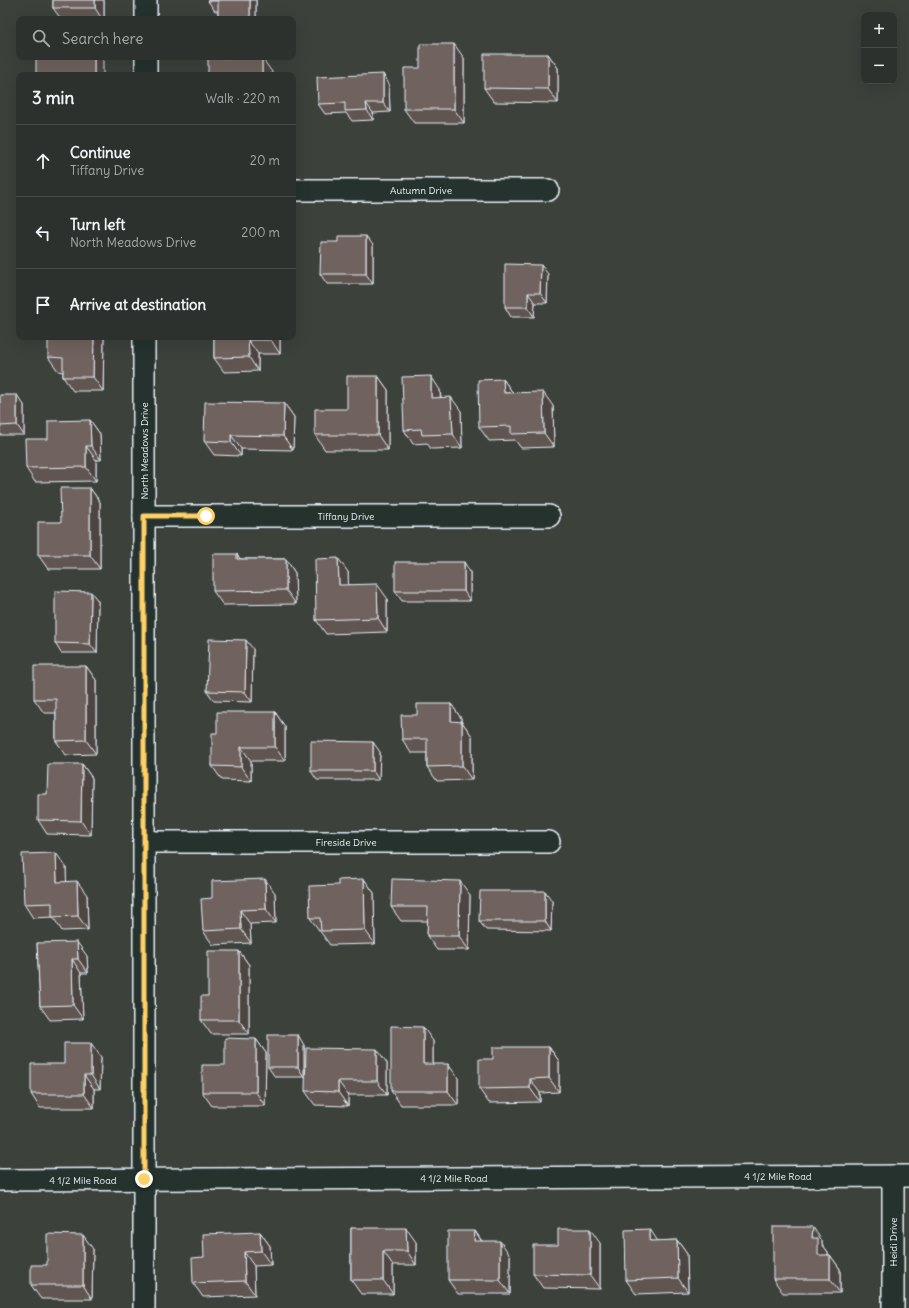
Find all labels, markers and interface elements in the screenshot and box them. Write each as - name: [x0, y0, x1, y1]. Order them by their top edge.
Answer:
- map controls: [861, 12, 897, 84]
- button: +: [861, 12, 897, 48]
- search box: [16, 16, 296, 60]
- icon: search: [30, 27, 52, 49]
- text: Search here: [62, 29, 143, 48]
- button: −: [861, 48, 897, 84]
- text: 3 min: [32, 87, 74, 109]
- text: Walk · 220 m: [205, 90, 280, 107]
- text: Continue: [70, 143, 131, 162]
- icon: ahead: [32, 150, 54, 172]
- text: 20 m: [250, 152, 280, 169]
- text: Tiffany Drive: [70, 162, 144, 179]
- street label: Autumn Drive: [390, 184, 452, 197]
- text: Turn left: [70, 215, 125, 234]
- icon: left: [32, 222, 54, 244]
- text: 200 m: [241, 224, 280, 241]
- text: North Meadows Drive: [70, 234, 196, 251]
- icon: arrive: [32, 294, 54, 316]
- text: Arrive at destination: [70, 295, 206, 314]
- street label: North Meadows Drive: [138, 402, 151, 500]
- route start: [197, 507, 215, 525]
- street label: Tiffany Drive: [317, 510, 375, 523]
- street label: Fireside Drive: [315, 836, 377, 849]
- route end: [135, 1170, 153, 1188]
- street label: 4 1/2 Mile Road: [744, 1170, 812, 1183]
- street label: 4 1/2 Mile Road: [420, 1172, 488, 1185]
- street label: 4 1/2 Mile Road: [49, 1174, 117, 1187]
- street label: Heidi Drive: [887, 1218, 900, 1266]

